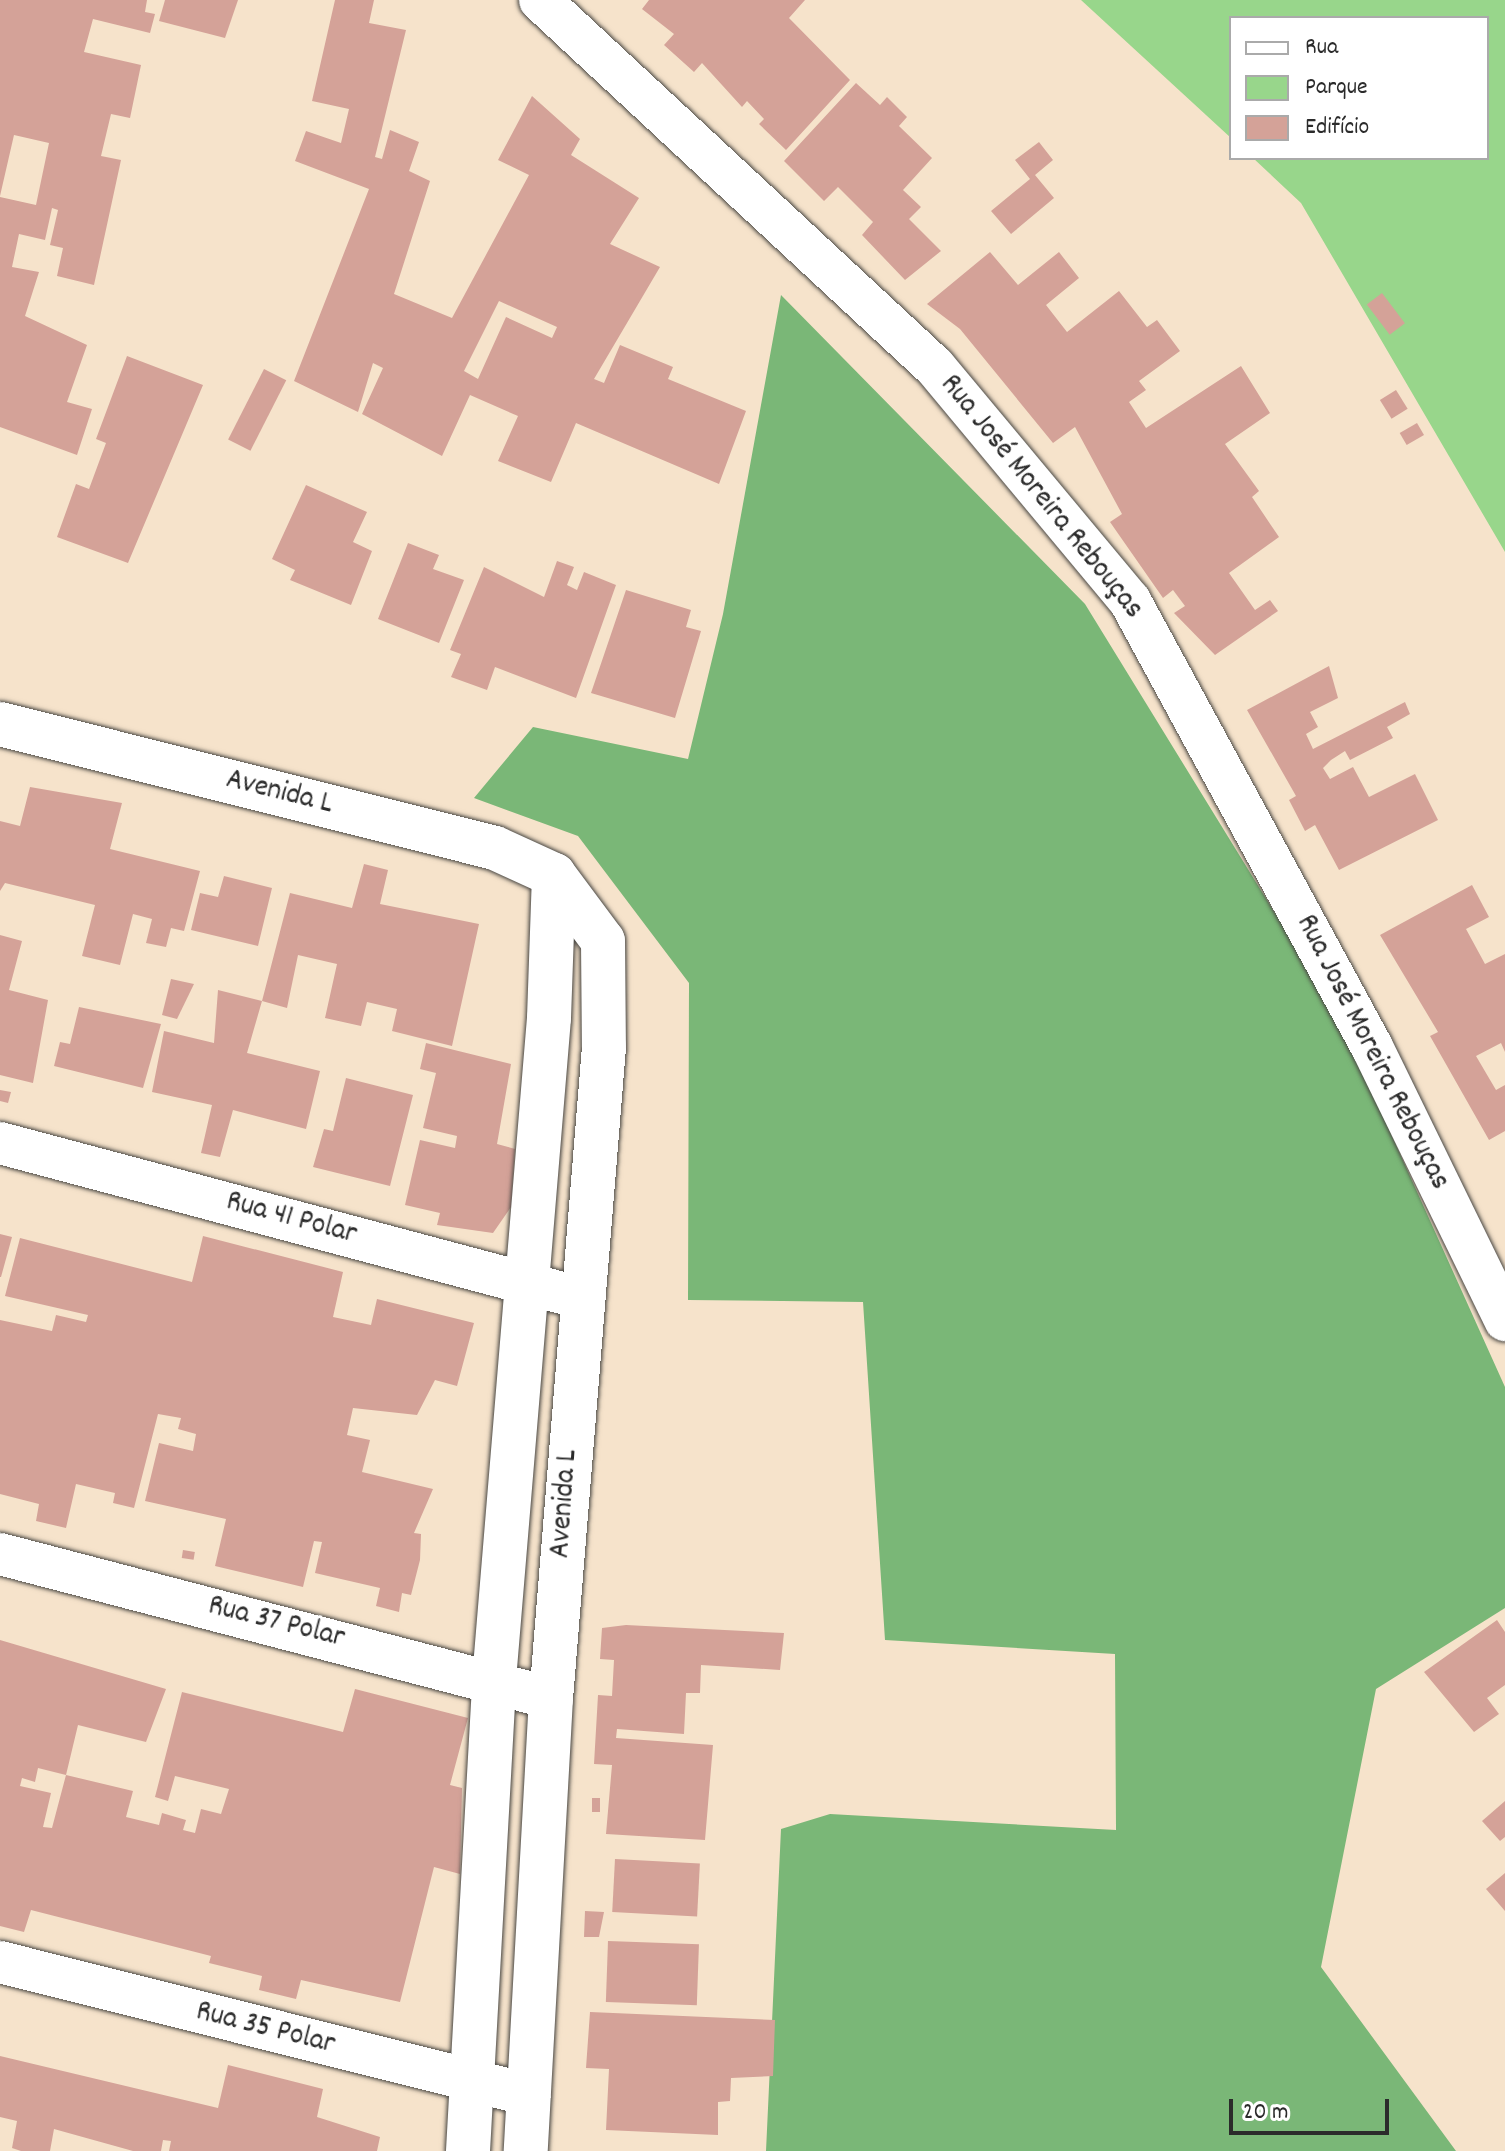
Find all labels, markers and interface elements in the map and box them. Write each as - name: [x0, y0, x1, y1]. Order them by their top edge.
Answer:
- legend: [1229, 16, 1489, 160]
- text: Rua: [1305, 31, 1338, 65]
- text: Parque: [1305, 71, 1368, 105]
- text: Edifício: [1305, 111, 1369, 145]
- street label: Rua José Moreira Rebouças: [930, 369, 1150, 627]
- street label: Avenida L: [222, 763, 336, 825]
- street label: Rua José Moreira Rebouças: [1286, 909, 1456, 1197]
- street label: Rua 41 Polar: [222, 1185, 360, 1255]
- street label: Avenida L: [544, 1449, 588, 1559]
- street label: Rua 37 Polar: [204, 1590, 348, 1658]
- street label: Rua 35 Polar: [192, 1995, 338, 2065]
- scale bar: [1233, 2083, 1393, 2133]
- text: 20 m: [1243, 2096, 1289, 2130]

